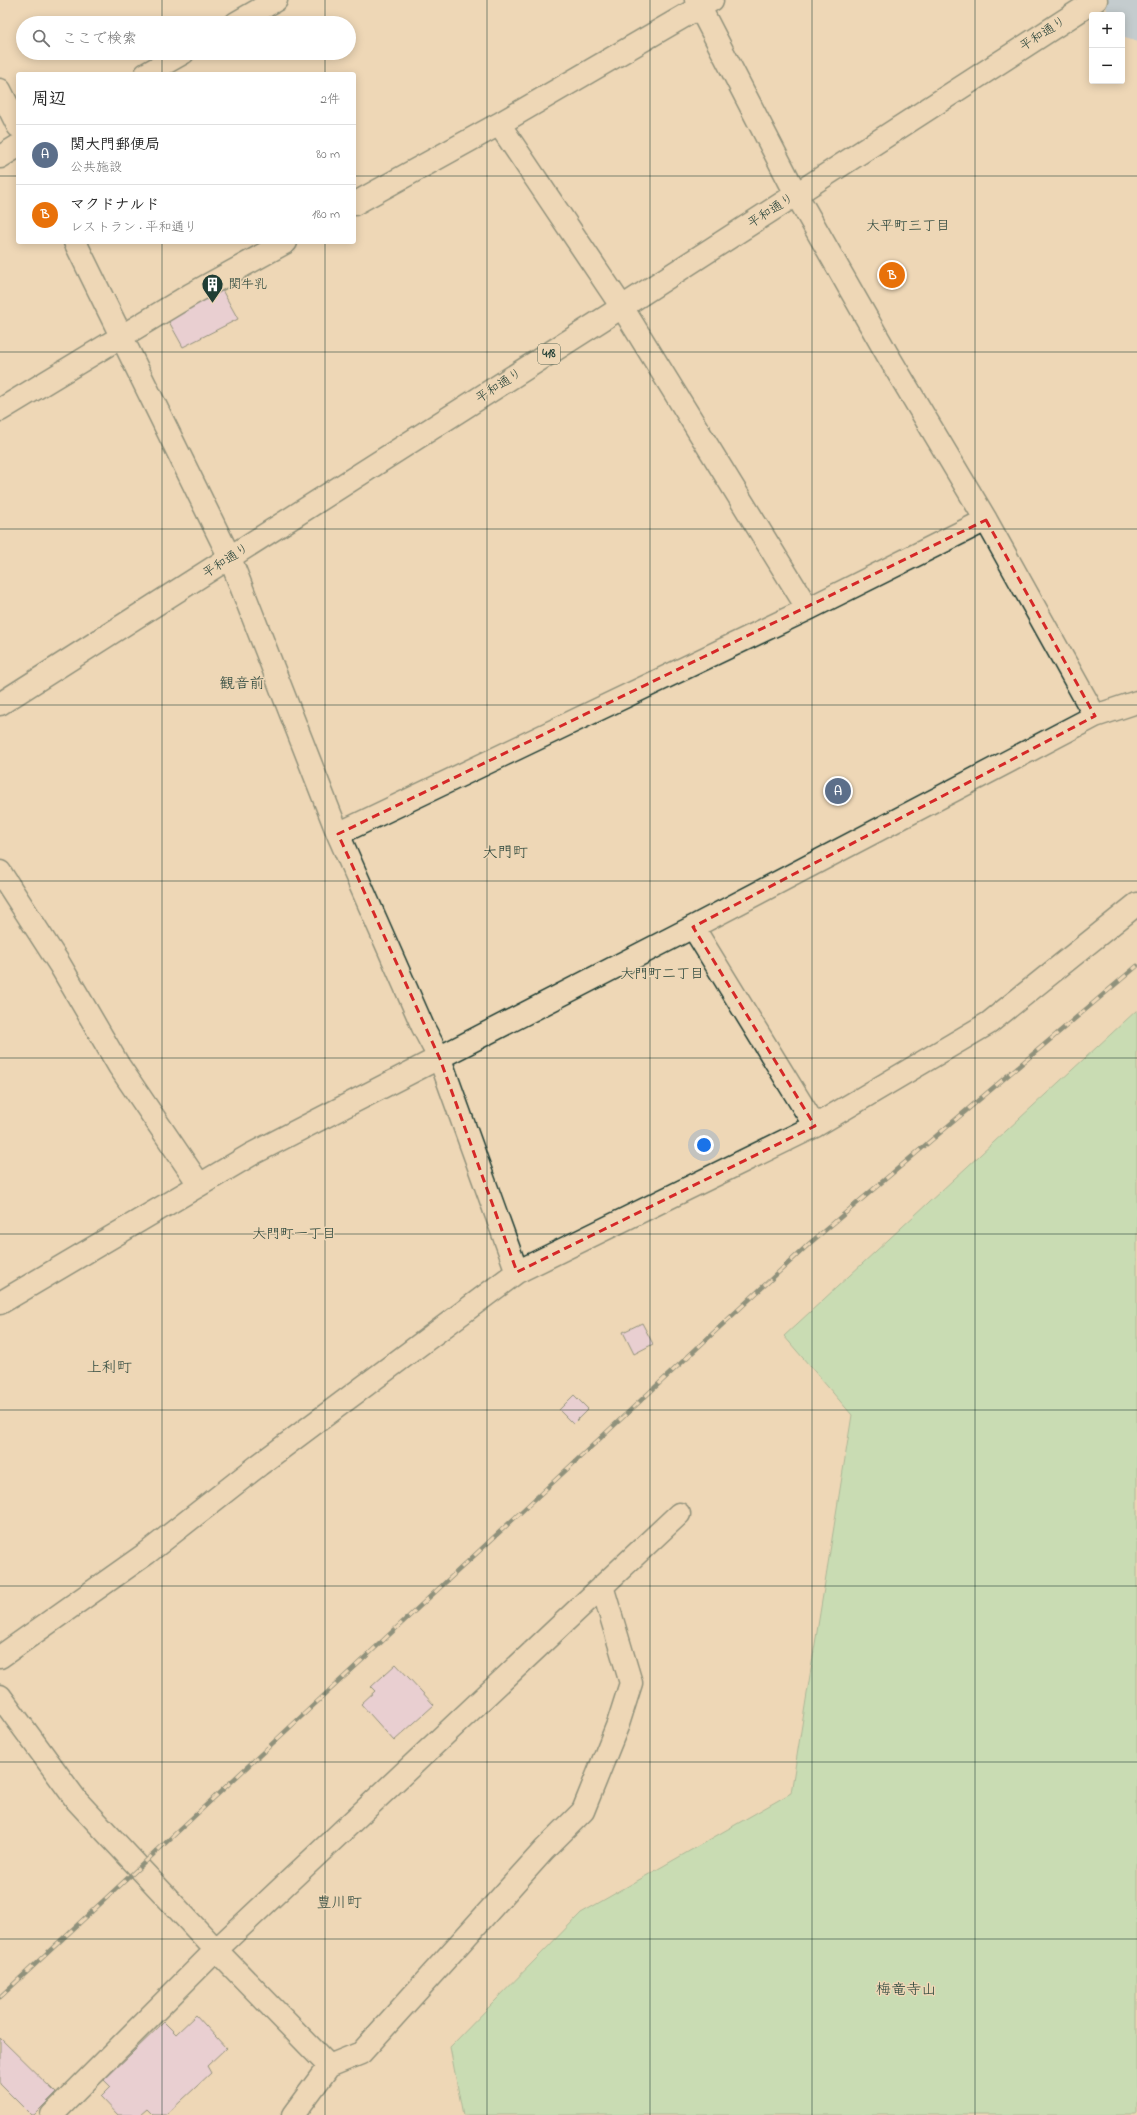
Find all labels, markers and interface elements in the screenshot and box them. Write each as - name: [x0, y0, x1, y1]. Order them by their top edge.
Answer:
- street label: 平和通り: [1016, 12, 1070, 56]
- map controls: [1089, 12, 1125, 84]
- button: +: [1089, 12, 1125, 48]
- search box: [16, 16, 356, 60]
- icon: search: [30, 27, 52, 49]
- text: ここで検索: [62, 28, 137, 50]
- button: −: [1089, 48, 1125, 84]
- text: 周辺: [32, 87, 66, 112]
- text: 2件: [321, 90, 340, 109]
- text: 関大門郵便局: [70, 134, 160, 156]
- text: A: [41, 145, 49, 164]
- text: 80 m: [316, 145, 340, 164]
- text: 公共施設: [70, 158, 122, 177]
- street label: 平和通り: [744, 189, 798, 233]
- text: マクドナルド: [70, 194, 159, 216]
- text: B: [41, 205, 49, 224]
- text: 180 m: [312, 205, 340, 224]
- district label: 大平町三丁目: [866, 216, 950, 237]
- text: レストラン · 平和通り: [70, 218, 197, 237]
- pin: B: [879, 260, 905, 290]
- building icon: 関牛乳: [200, 271, 226, 304]
- place label: 関牛乳: [228, 275, 267, 294]
- road number: 418: [538, 344, 560, 364]
- street label: 平和通り: [472, 364, 526, 408]
- street label: 平和通り: [199, 539, 253, 583]
- district label: 観音前: [219, 673, 265, 695]
- pin: A: [825, 776, 851, 806]
- district label: 大門町: [482, 842, 528, 864]
- district label: 大門町二丁目: [620, 964, 704, 985]
- your location: [694, 1135, 714, 1155]
- district label: 大門町一丁目: [252, 1224, 336, 1245]
- district label: 上利町: [86, 1357, 132, 1379]
- district label: 豊川町: [316, 1892, 362, 1914]
- district label: 梅竜寺山: [876, 1979, 936, 2001]

